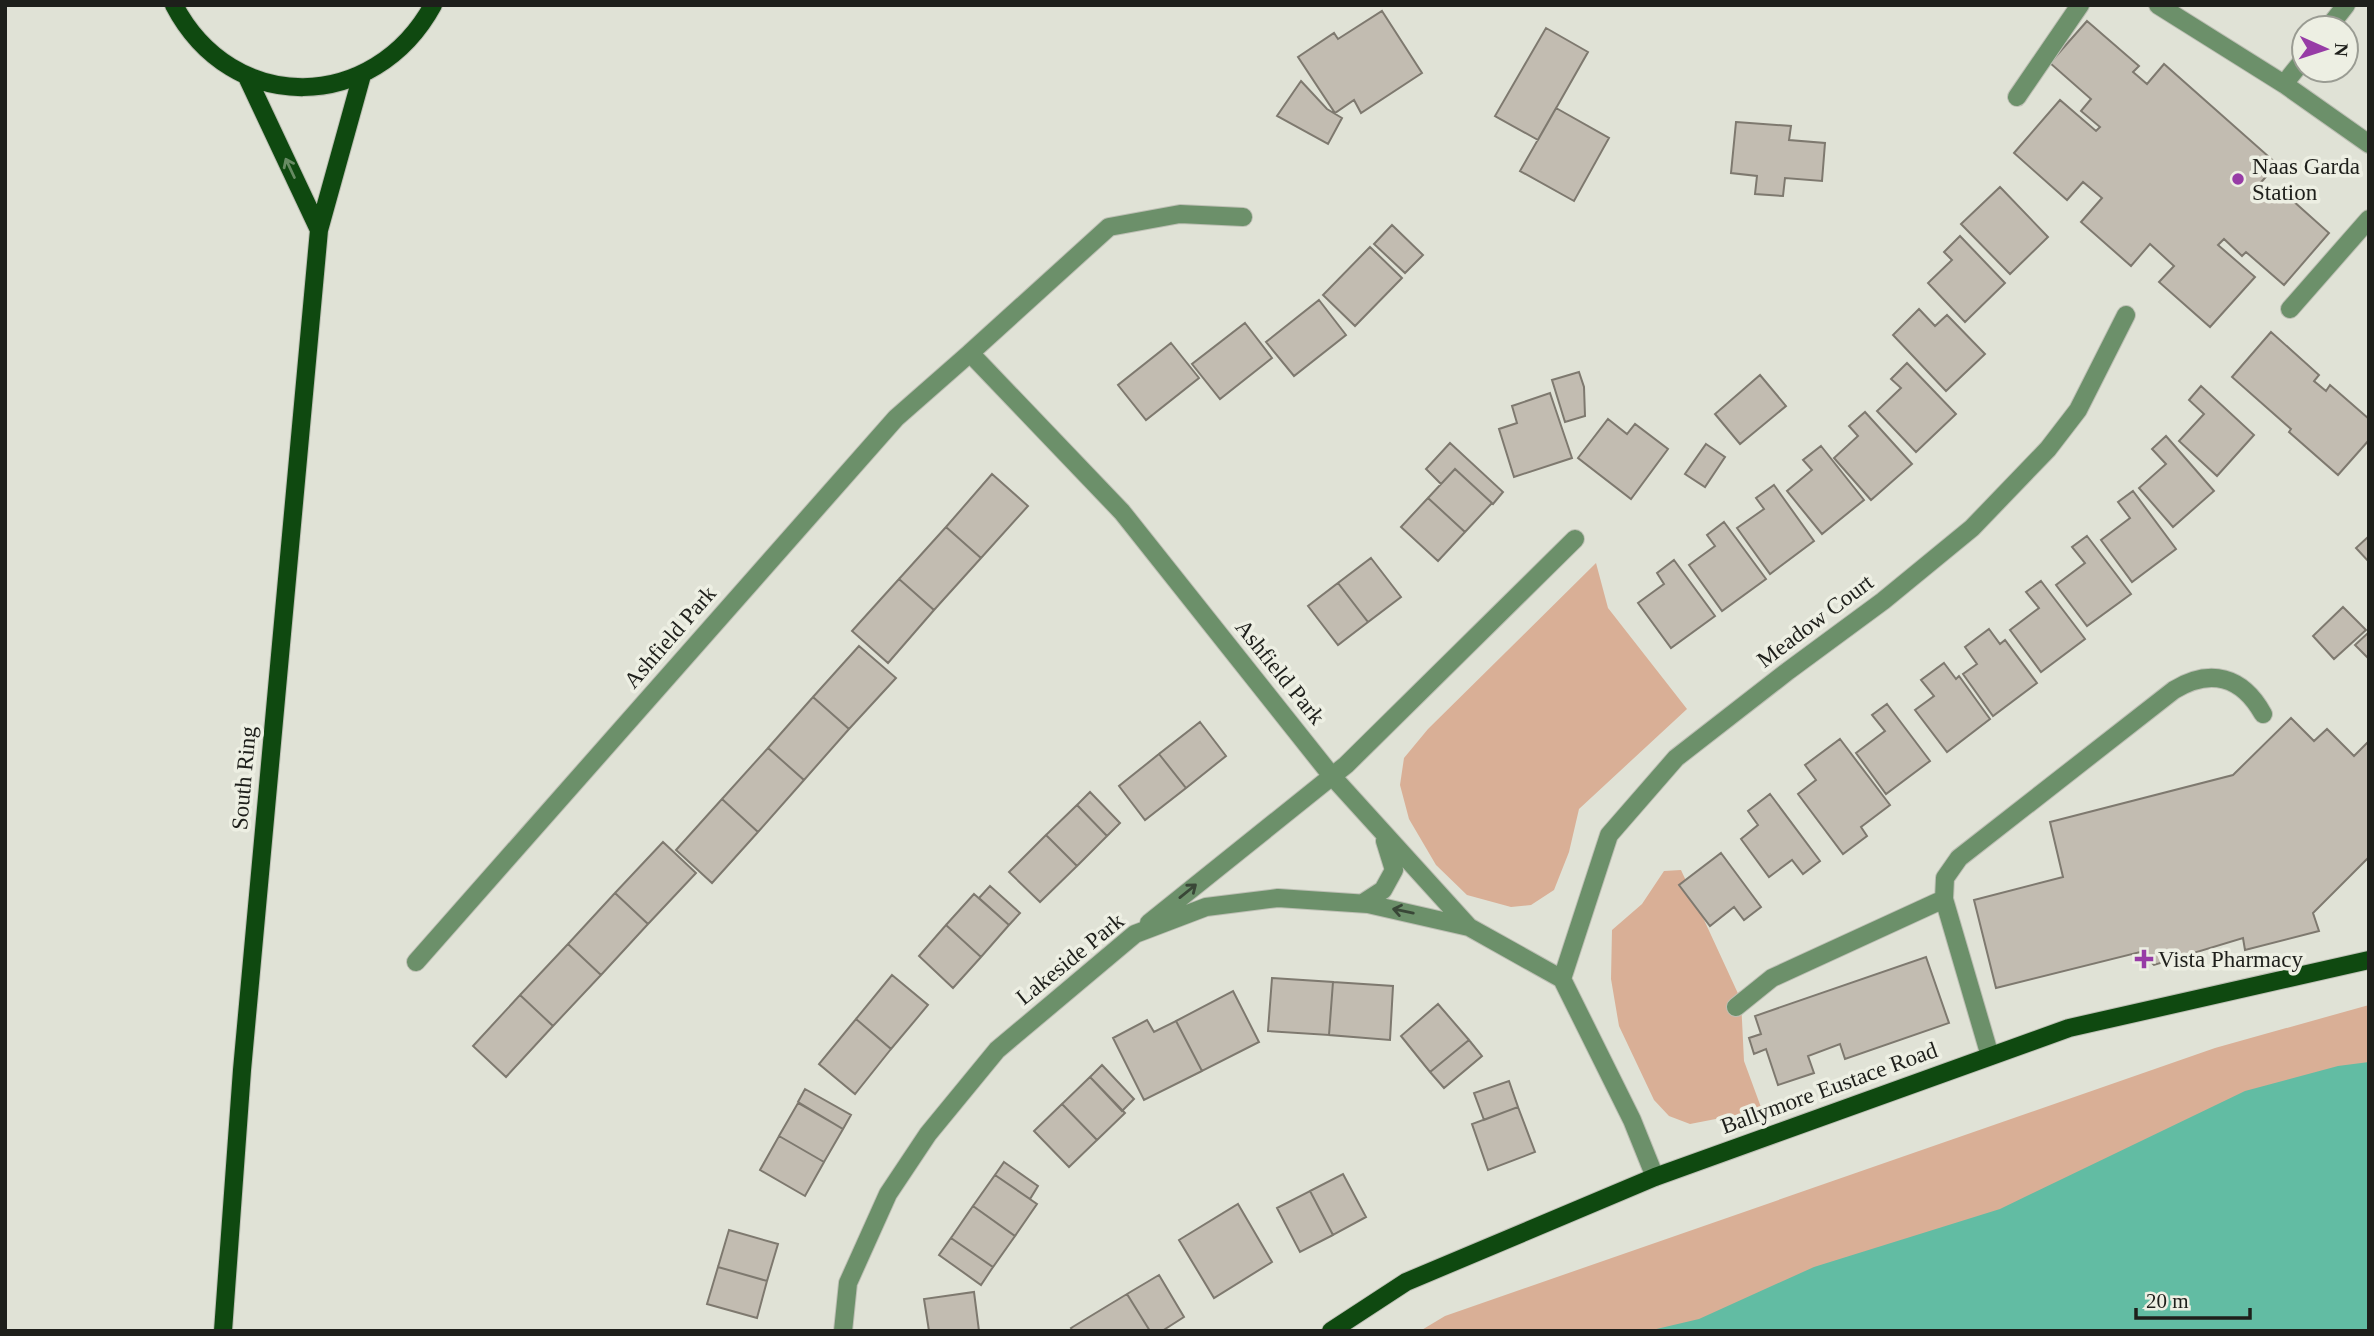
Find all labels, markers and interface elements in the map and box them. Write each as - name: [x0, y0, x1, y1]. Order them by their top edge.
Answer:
- north arrow: [2290, 14, 2360, 84]
- text: N: [2331, 42, 2352, 58]
- place label: Naas Garda Station: [2252, 154, 2360, 205]
- one-way arrow: [283, 158, 296, 179]
- marker: Naas Garda Station: [2230, 171, 2246, 187]
- street label: Meadow Court: [1752, 569, 1878, 673]
- street label: Ashfield Park: [619, 580, 721, 693]
- street label: Ashfield Park: [1230, 615, 1330, 730]
- street label: South Ring: [227, 725, 261, 831]
- one-way arrow: [1179, 883, 1197, 899]
- one-way arrow: [1392, 903, 1415, 917]
- street label: Lakeside Park: [1011, 908, 1129, 1010]
- place label: Vista Pharmacy: [2158, 947, 2303, 972]
- marker: Vista Pharmacy: [2136, 951, 2152, 967]
- street label: Ballymore Eustace Road: [1717, 1037, 1941, 1139]
- scale bar: [2136, 1276, 2250, 1320]
- text: 20 m: [2146, 1289, 2189, 1313]

